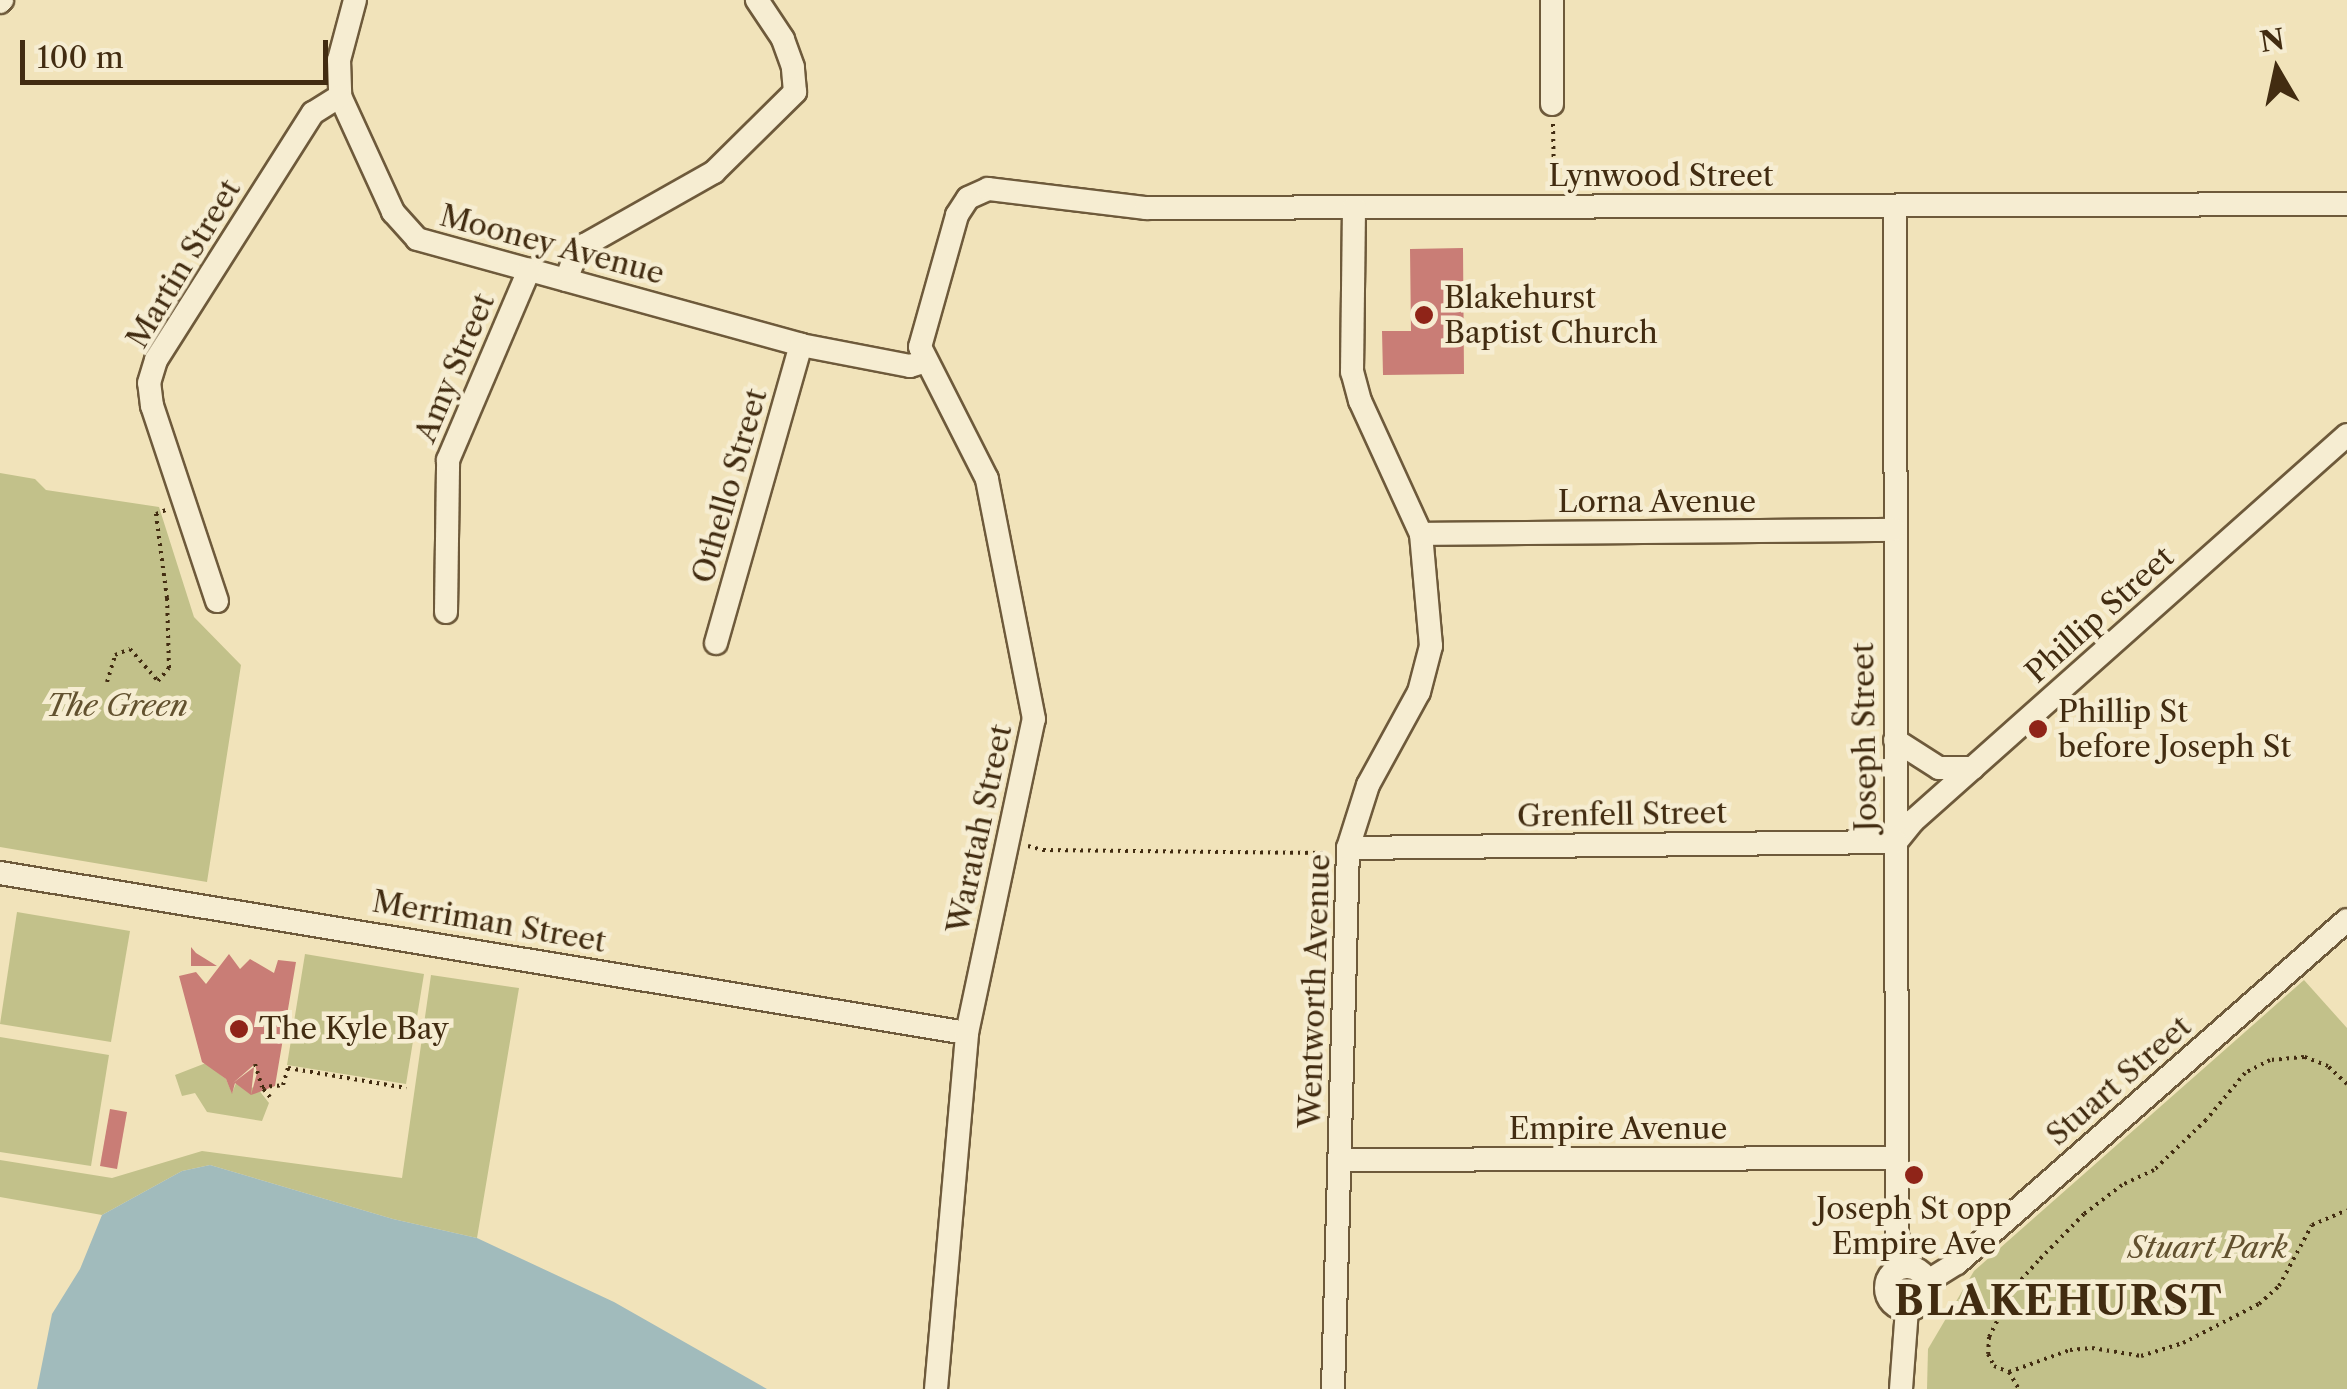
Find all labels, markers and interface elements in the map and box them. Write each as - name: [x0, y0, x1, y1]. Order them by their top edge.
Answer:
- scale bar: [25, 20, 332, 82]
- north arrow: [2227, 20, 2327, 120]
- text: N: [2258, 22, 2287, 59]
- text: 100 m: [37, 39, 124, 76]
- street label: Lynwood Street: [1549, 158, 1773, 194]
- street label: Martin Street: [120, 173, 248, 355]
- street label: Mooney Avenue: [435, 198, 669, 292]
- place label: Blakehurst Baptist Church: [1444, 280, 1658, 350]
- street label: Amy Street: [407, 288, 503, 448]
- marker: Blakehurst Baptist Church: [1413, 304, 1435, 326]
- street label: Othello Street: [685, 385, 775, 587]
- street label: Lorna Avenue: [1557, 484, 1757, 520]
- street label: Phillip Street: [2019, 539, 2181, 691]
- street label: Joseph Street: [1845, 642, 1885, 832]
- park label: The Green: [46, 688, 188, 724]
- place label: Phillip St before Joseph St: [2058, 694, 2291, 764]
- marker: Phillip St before Joseph St: [2027, 718, 2049, 740]
- street label: Waratah Street: [940, 721, 1020, 937]
- street label: Grenfell Street: [1517, 795, 1727, 835]
- street label: Wentworth Avenue: [1292, 853, 1338, 1129]
- street label: Merriman Street: [369, 884, 609, 960]
- street label: Stuart Street: [2040, 1009, 2198, 1153]
- place label: The Kyle Bay: [259, 1011, 449, 1047]
- marker: The Kyle Bay: [228, 1018, 250, 1040]
- street label: Empire Avenue: [1508, 1111, 1728, 1147]
- marker: Joseph St opp Empire Ave: [1903, 1164, 1925, 1186]
- place label: Joseph St opp Empire Ave: [1816, 1191, 2012, 1262]
- park label: Stuart Park: [2128, 1230, 2288, 1266]
- district label: BLAKEHURST: [1894, 1277, 2224, 1325]

